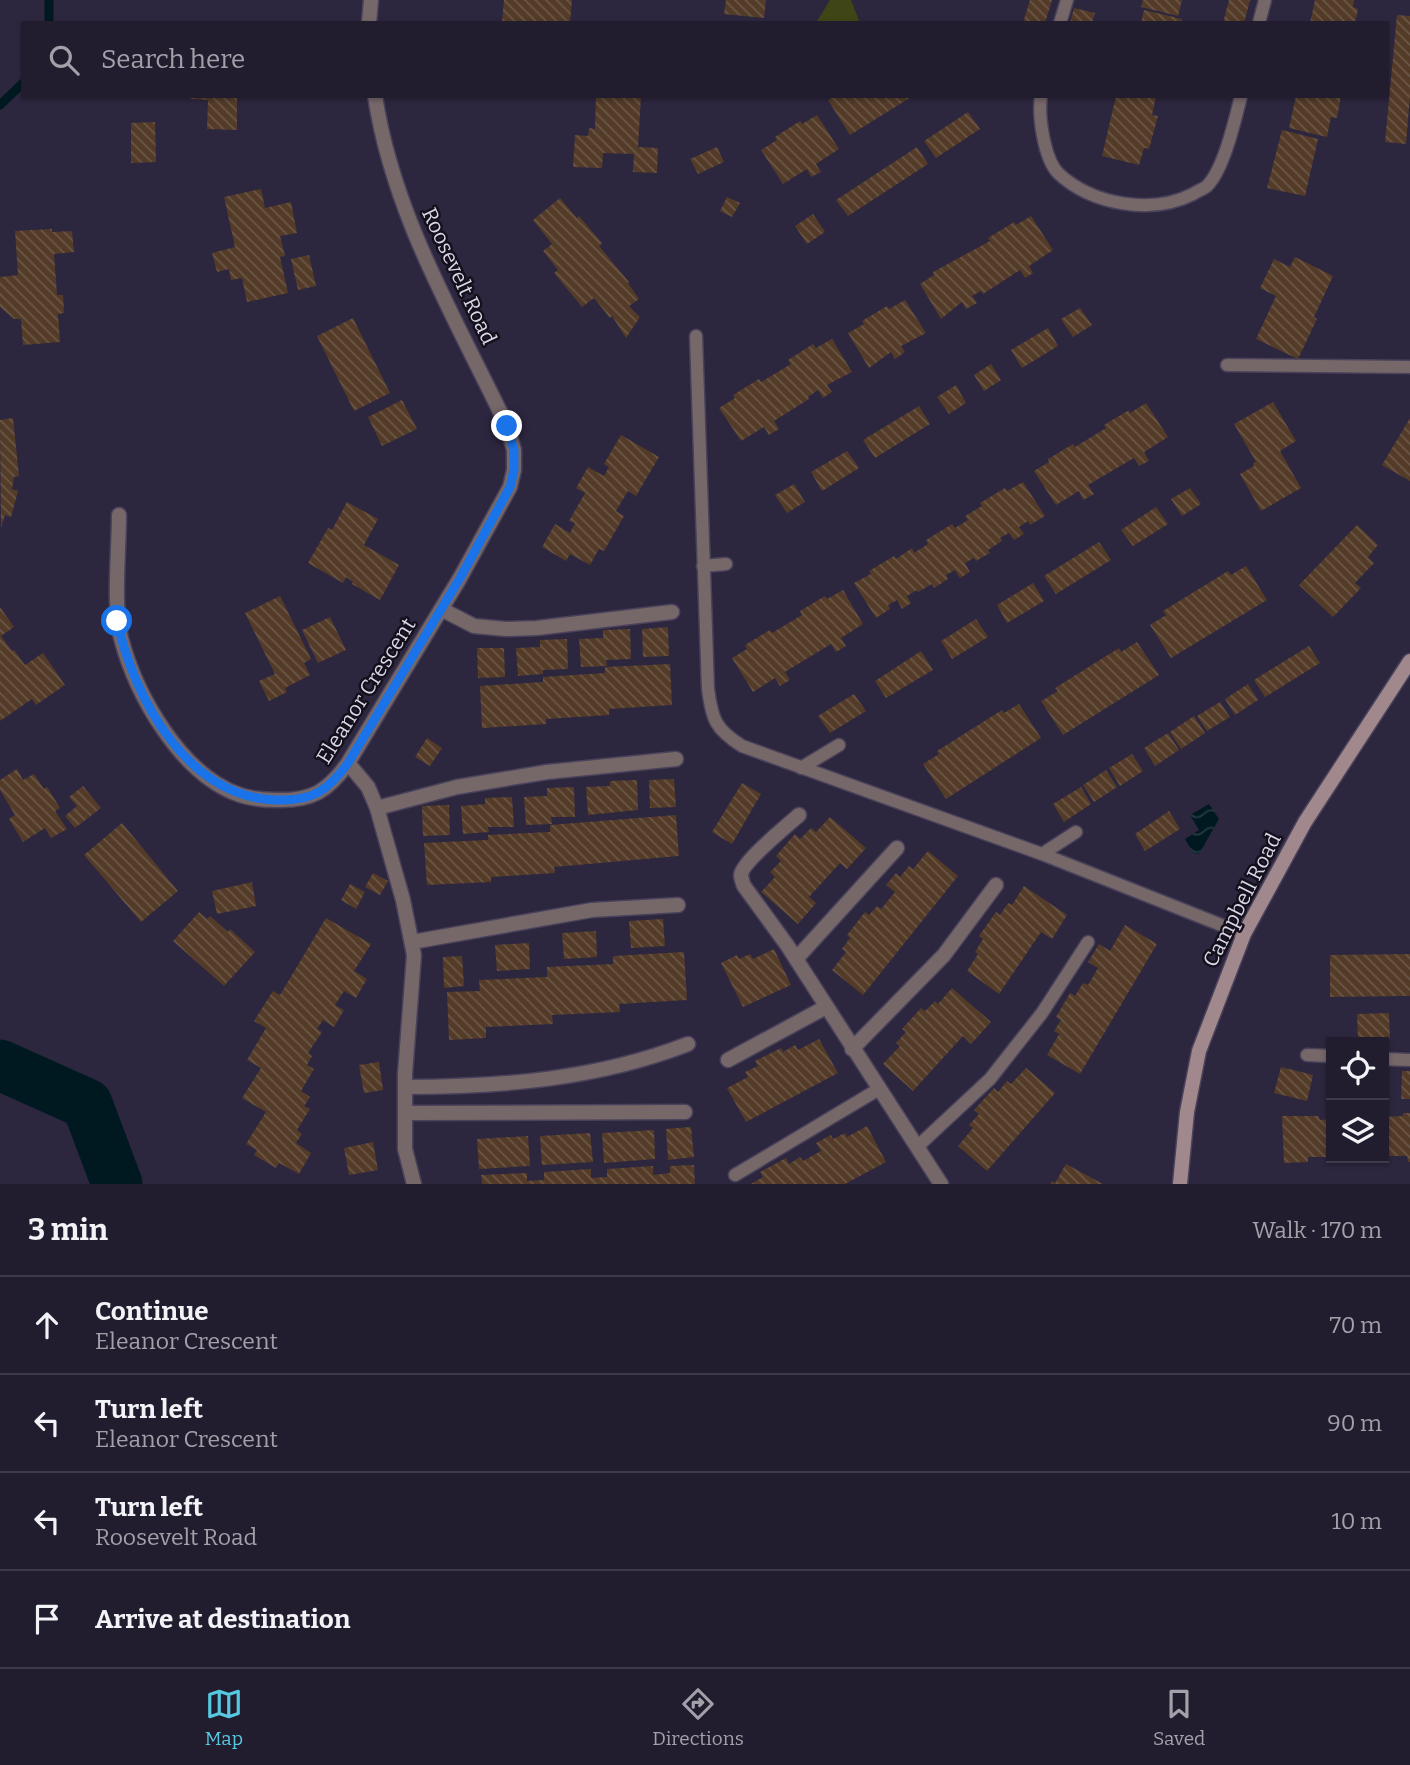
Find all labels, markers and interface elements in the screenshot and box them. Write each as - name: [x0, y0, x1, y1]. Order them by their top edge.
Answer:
- search box: [21, 21, 1389, 98]
- icon: search: [45, 41, 83, 79]
- text: Search here: [101, 44, 245, 75]
- street label: Roosevelt Road: [416, 203, 502, 349]
- route end: [491, 410, 522, 441]
- route start: [101, 605, 132, 636]
- street label: Eleanor Crescent: [311, 613, 421, 769]
- street label: Campbell Road: [1197, 829, 1287, 971]
- map controls: [1326, 1037, 1389, 1163]
- button: locate: [1326, 1037, 1389, 1100]
- button: layers: [1326, 1100, 1389, 1163]
- text: 3 min: [28, 1212, 108, 1248]
- text: Walk · 170 m: [1253, 1216, 1382, 1244]
- text: Continue: [95, 1296, 209, 1327]
- icon: ahead: [28, 1306, 66, 1344]
- text: 70 m: [1330, 1311, 1382, 1339]
- text: Eleanor Crescent: [95, 1327, 278, 1355]
- text: Turn left: [95, 1394, 203, 1425]
- icon: left: [28, 1404, 66, 1442]
- text: 90 m: [1327, 1409, 1382, 1437]
- text: Eleanor Crescent: [95, 1425, 278, 1453]
- text: Turn left: [95, 1492, 203, 1523]
- icon: left: [28, 1502, 66, 1540]
- text: 10 m: [1331, 1507, 1382, 1535]
- text: Roosevelt Road: [95, 1523, 257, 1551]
- icon: arrive: [28, 1600, 66, 1638]
- text: Arrive at destination: [95, 1604, 350, 1635]
- tab: Map: [205, 1685, 243, 1750]
- tab: Directions: [652, 1685, 744, 1750]
- tab: Saved: [1153, 1685, 1205, 1750]

